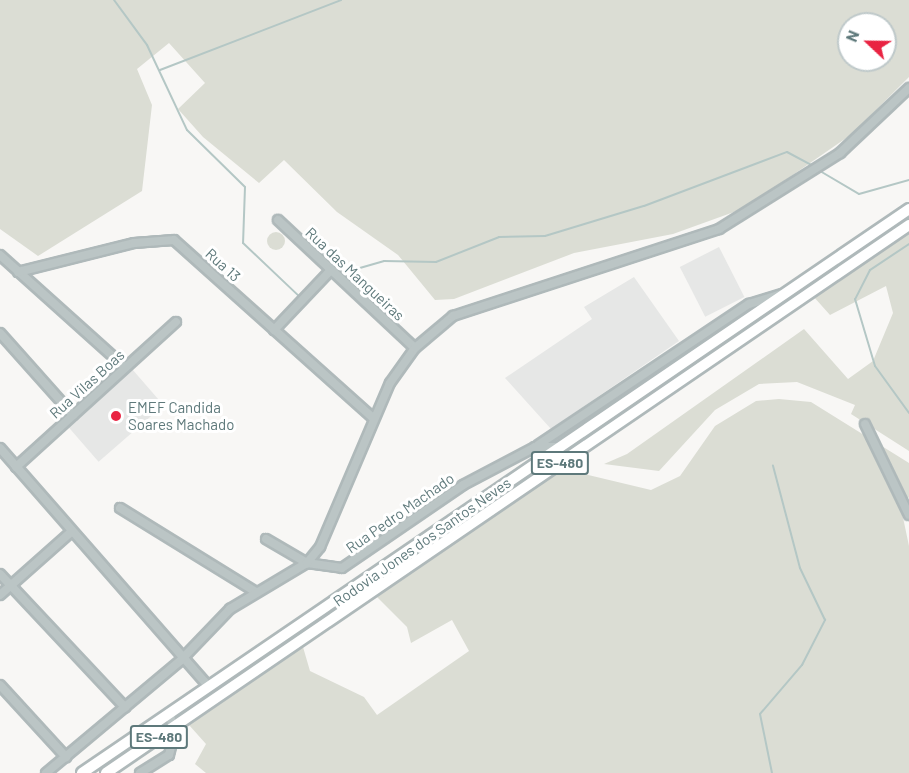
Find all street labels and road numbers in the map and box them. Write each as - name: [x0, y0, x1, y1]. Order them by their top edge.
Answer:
- street label: Rua das Mangueiras: [302, 224, 408, 324]
- street label: Rua 13: [202, 245, 244, 285]
- street label: Rua Vilas Boas: [46, 346, 128, 422]
- road number: ES-480: [530, 452, 590, 474]
- street label: Rua Pedro Machado: [343, 469, 457, 557]
- street label: Rodovia Jones dos Santos Neves: [330, 474, 514, 610]
- road number: ES-480: [129, 726, 189, 748]

